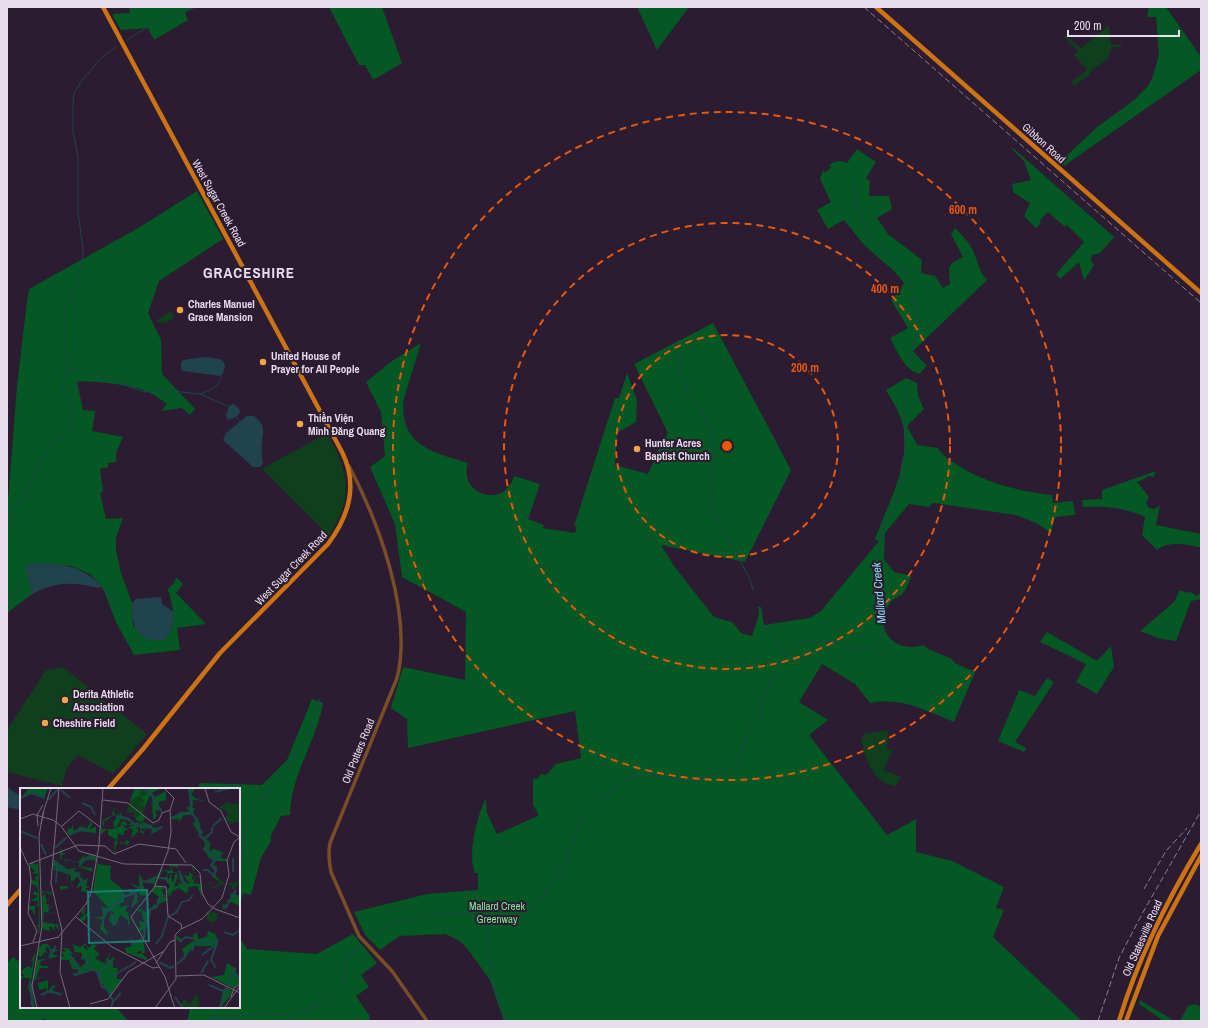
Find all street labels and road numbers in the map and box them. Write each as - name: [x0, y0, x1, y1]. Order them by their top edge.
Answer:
- street label: Gibbon Road: [1019, 120, 1069, 166]
- street label: West Sugar Creek Road: [189, 157, 249, 249]
- street label: West Sugar Creek Road: [252, 528, 330, 608]
- street label: Old Potters Road: [339, 716, 377, 786]
- street label: Old Statesville Road: [1119, 898, 1165, 978]

